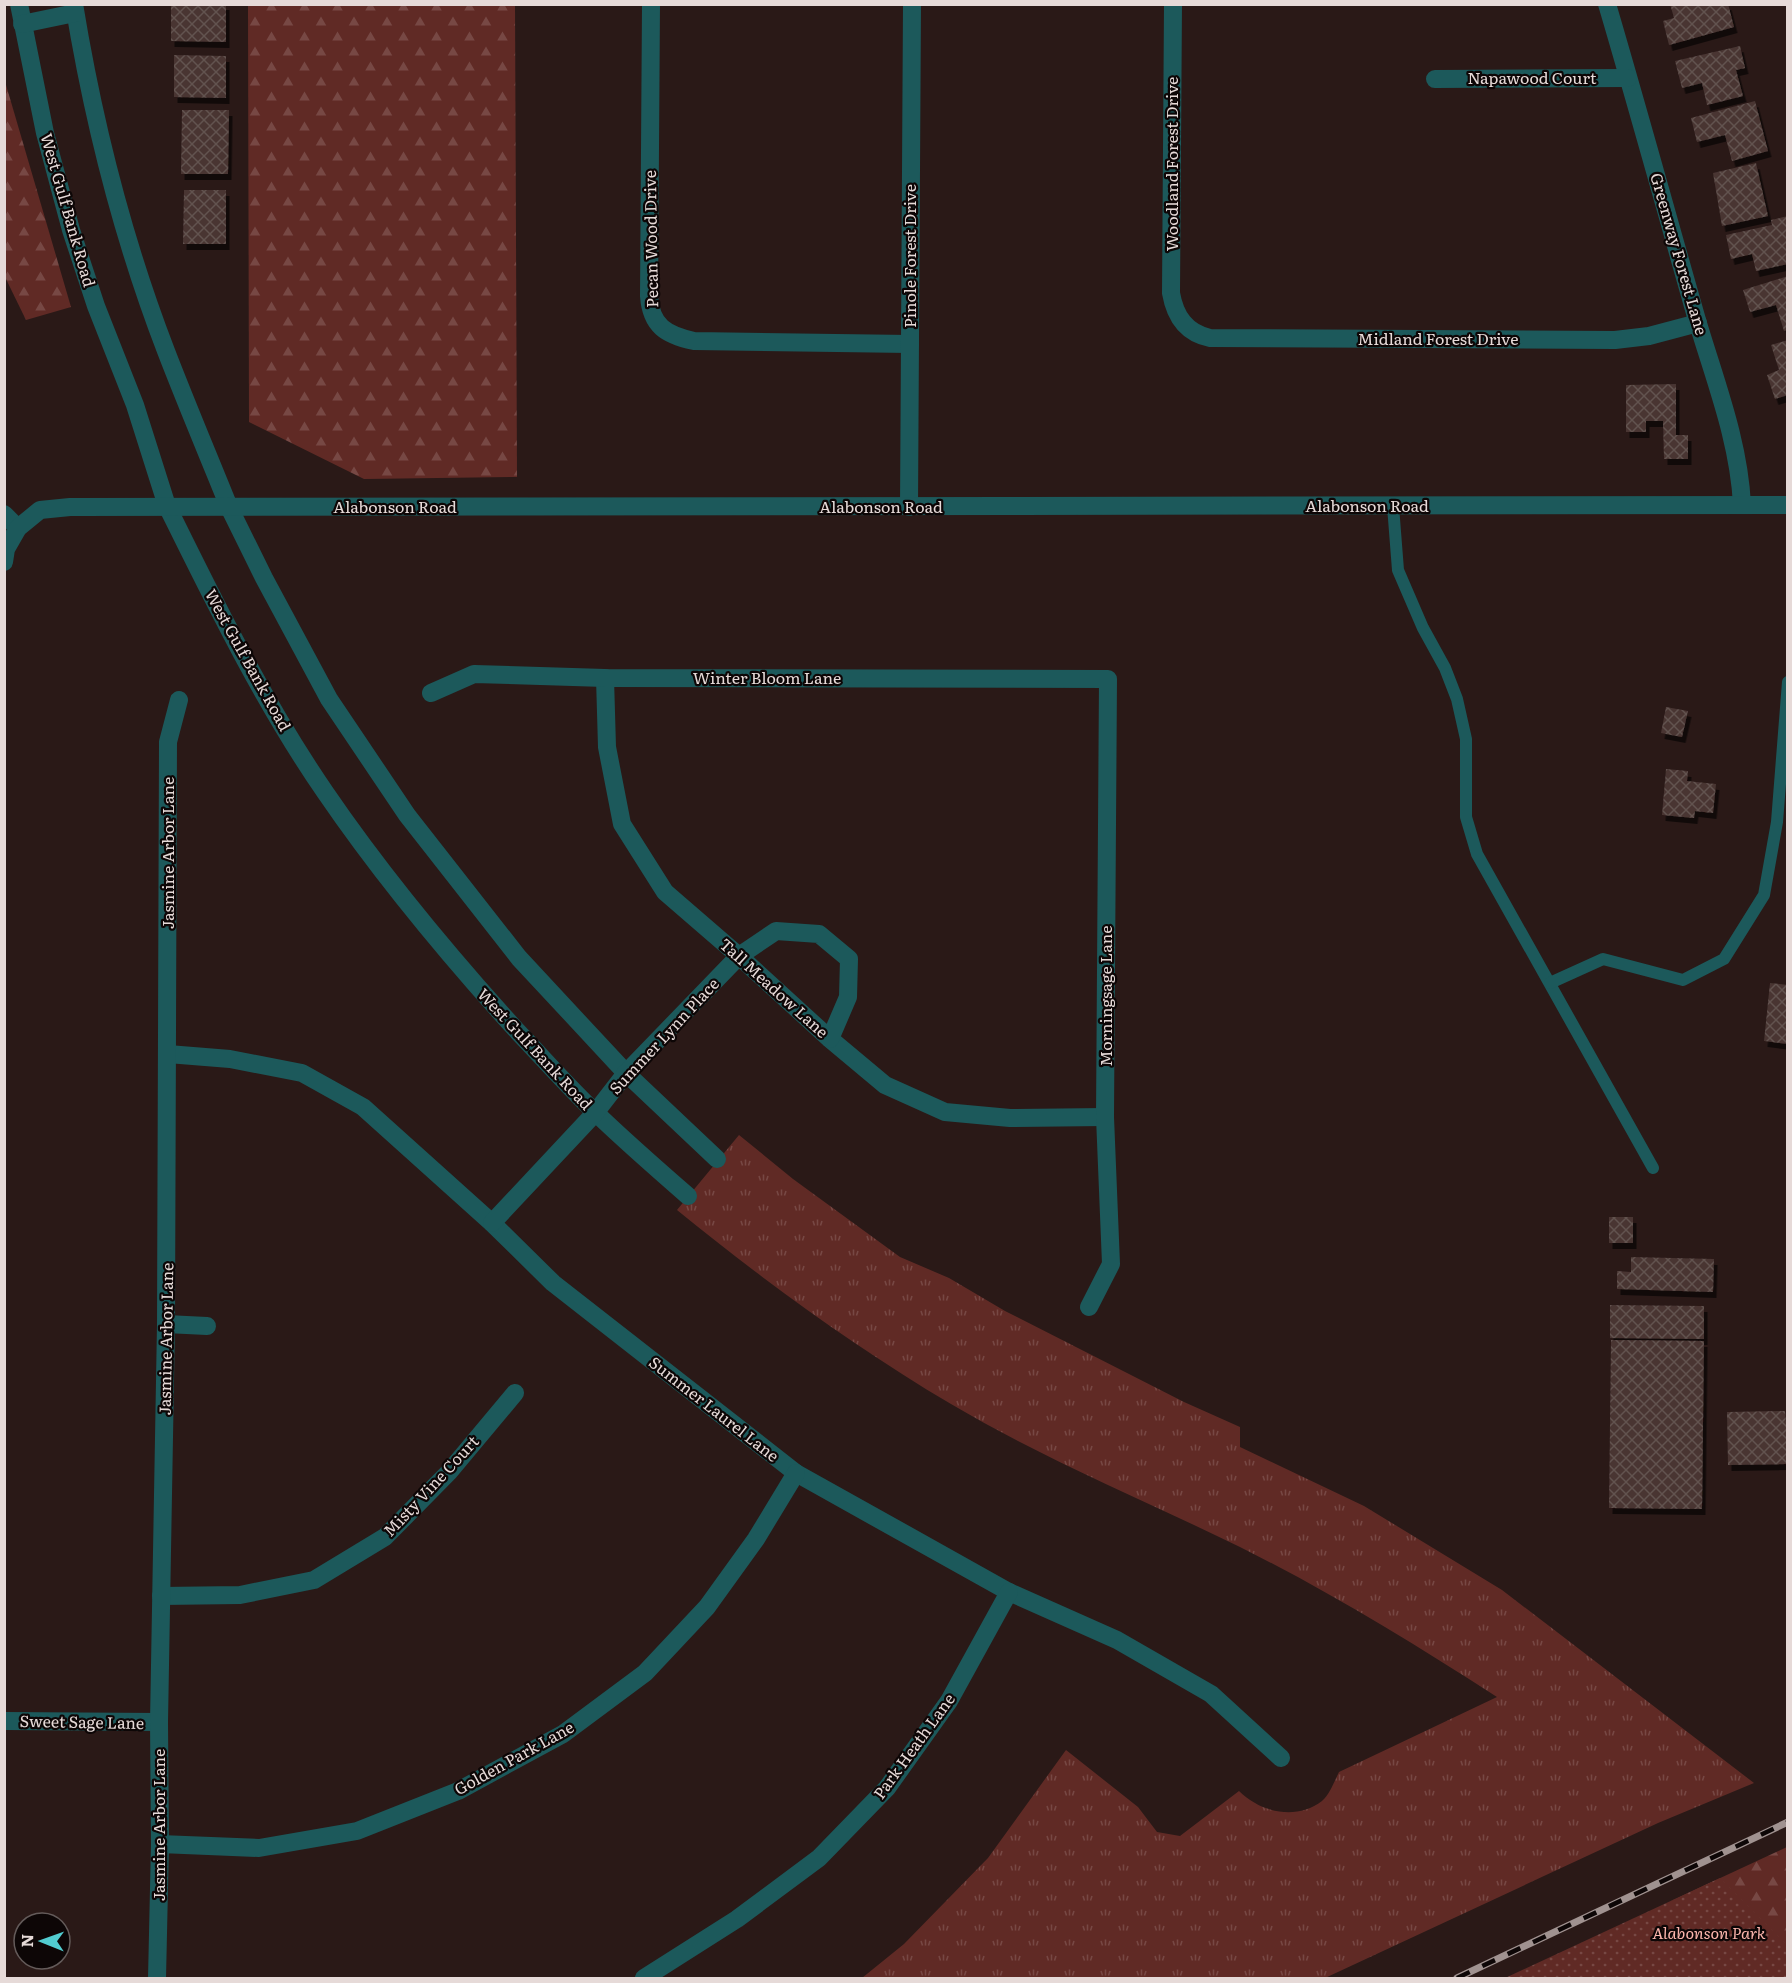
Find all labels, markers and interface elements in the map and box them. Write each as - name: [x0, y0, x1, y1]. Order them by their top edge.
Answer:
- street label: Napawood Court: [1468, 65, 1597, 89]
- street label: Woodland Forest Drive: [1159, 77, 1183, 251]
- street label: West Gulf Bank Road: [35, 130, 102, 290]
- street label: Pecan Wood Drive: [637, 170, 663, 308]
- street label: Greenway Forest Lane: [1645, 170, 1715, 338]
- street label: Pinole Forest Drive: [897, 184, 921, 328]
- street label: Midland Forest Drive: [1358, 326, 1518, 350]
- street label: Alabonson Road: [1305, 493, 1429, 517]
- street label: Alabonson Road: [333, 494, 457, 518]
- street label: Alabonson Road: [819, 494, 943, 518]
- street label: West Gulf Bank Road: [200, 584, 298, 735]
- street label: Winter Bloom Lane: [693, 665, 841, 689]
- street label: Jasmine Arbor Lane: [155, 777, 179, 929]
- street label: Morningsage Lane: [1093, 925, 1117, 1067]
- street label: Tall Meadow Lane: [715, 932, 834, 1043]
- street label: Summer Lynn Place: [603, 972, 724, 1099]
- street label: West Gulf Bank Road: [473, 982, 599, 1115]
- street label: Jasmine Arbor Lane: [152, 1262, 178, 1416]
- street label: Summer Laurel Lane: [644, 1350, 785, 1467]
- street label: Misty Vine Court: [377, 1429, 484, 1541]
- street label: Park Heath Lane: [867, 1688, 960, 1803]
- street label: Sweet Sage Lane: [20, 1708, 144, 1734]
- street label: Golden Park Lane: [449, 1714, 578, 1800]
- street label: Jasmine Arbor Lane: [146, 1749, 170, 1901]
- north arrow: [12, 1911, 72, 1971]
- park label: Alabonson Park: [1652, 1920, 1766, 1944]
- text: N: [14, 1934, 38, 1948]

